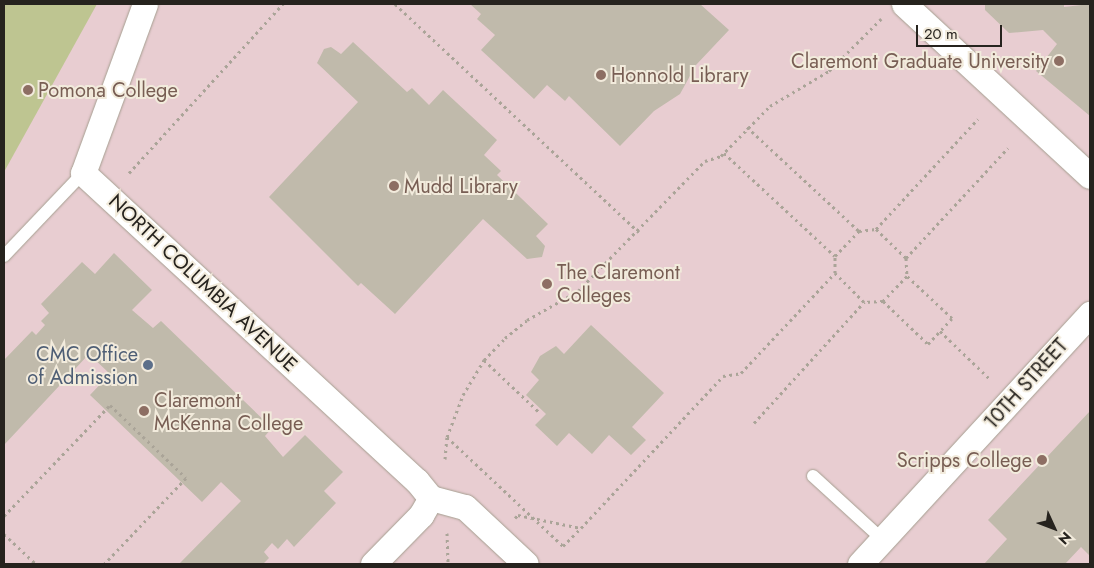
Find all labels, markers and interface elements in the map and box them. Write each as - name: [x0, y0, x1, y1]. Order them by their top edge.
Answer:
- scale bar: [919, 15, 1005, 47]
- text: 20 m: [924, 23, 958, 45]
- place label: Claremont Graduate University: [791, 49, 1049, 73]
- marker: Claremont Graduate University: [1053, 55, 1065, 67]
- place label: Honnold Library: [611, 63, 748, 87]
- marker: Honnold Library: [595, 69, 607, 81]
- place label: Pomona College: [38, 78, 178, 102]
- marker: Pomona College: [22, 84, 34, 96]
- place label: Mudd Library: [404, 174, 518, 198]
- marker: Mudd Library: [388, 180, 400, 192]
- street label: NORTH COLUMBIA AVENUE: [104, 189, 302, 377]
- place label: The Claremont Colleges: [557, 260, 680, 307]
- marker: The Claremont Colleges: [541, 278, 553, 290]
- street label: 10TH STREET: [979, 334, 1073, 434]
- place label: CMC Office of Admission: [27, 342, 138, 389]
- marker: CMC Office of Admission: [142, 359, 154, 371]
- place label: Claremont McKenna College: [154, 388, 303, 435]
- marker: Claremont McKenna College: [138, 405, 150, 417]
- place label: Scripps College: [897, 448, 1032, 472]
- marker: Scripps College: [1036, 454, 1048, 466]
- north arrow: [1029, 503, 1079, 553]
- text: N: [1054, 527, 1076, 549]

